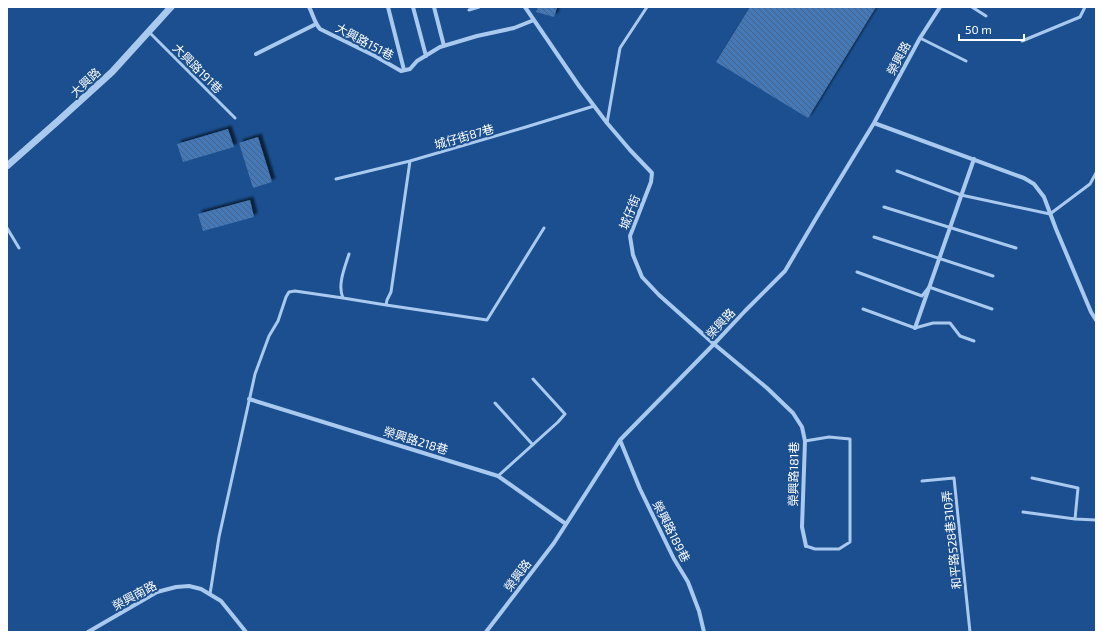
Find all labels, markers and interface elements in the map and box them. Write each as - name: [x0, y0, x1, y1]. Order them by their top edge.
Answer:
- scale bar: [959, 16, 1024, 42]
- street label: 大興路151巷: [333, 20, 397, 62]
- text: 50 m: [965, 22, 992, 36]
- street label: 榮興路: [883, 39, 913, 77]
- street label: 大興路191巷: [170, 40, 226, 96]
- street label: 大興路: [67, 65, 103, 99]
- street label: 城仔街87巷: [433, 121, 495, 151]
- street label: 城仔街: [616, 193, 642, 231]
- street label: 榮興路: [703, 305, 737, 341]
- street label: 榮興路218巷: [382, 424, 450, 456]
- street label: 榮興路181巷: [785, 441, 801, 507]
- street label: 和平路528巷310弄: [939, 490, 963, 590]
- street label: 榮興路189巷: [651, 498, 693, 564]
- street label: 榮興路: [501, 556, 533, 594]
- street label: 榮興南路: [110, 578, 158, 612]

